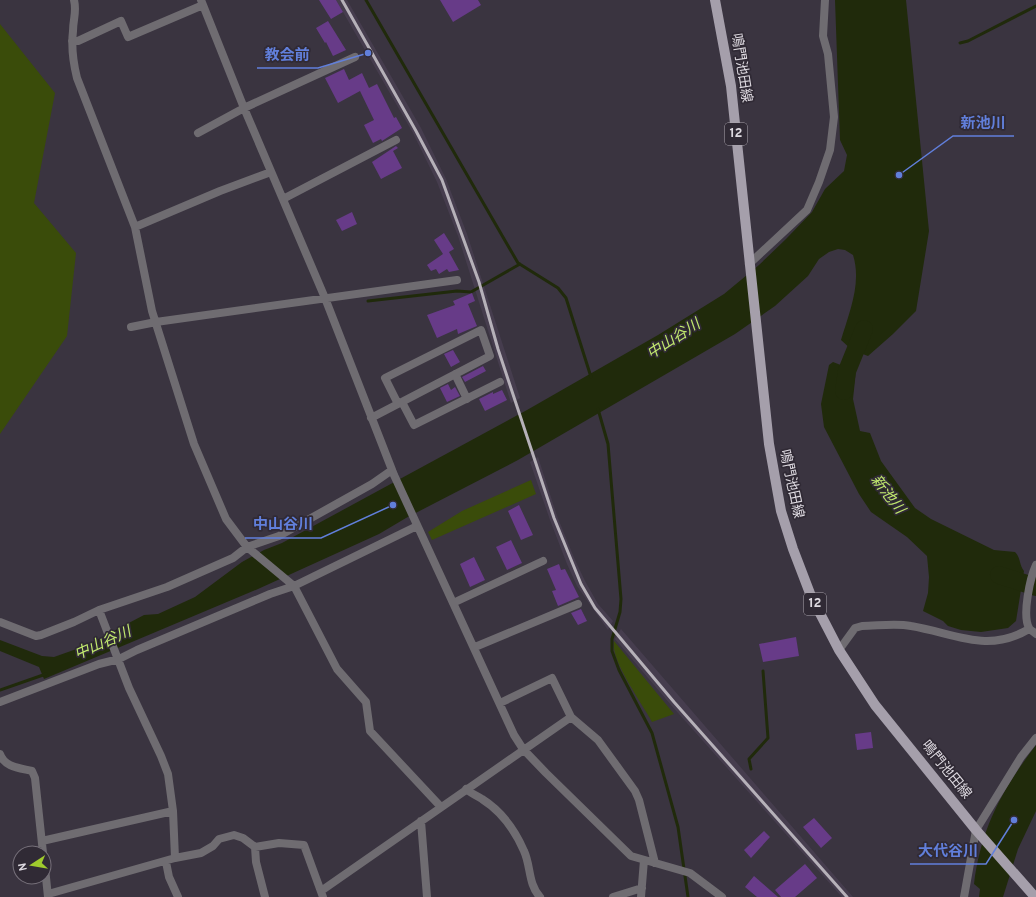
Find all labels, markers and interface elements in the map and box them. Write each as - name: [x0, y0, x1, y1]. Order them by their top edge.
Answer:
- street label: 鳴門池田線: [727, 32, 755, 104]
- callout: 教会前: [257, 41, 318, 68]
- text: 教会前: [264, 46, 310, 66]
- callout: 新池川: [953, 109, 1014, 136]
- text: 新池川: [960, 115, 1006, 134]
- road number: 12: [725, 123, 747, 145]
- water label: 中山谷川: [644, 315, 706, 364]
- street label: 鳴門池田線: [775, 448, 807, 520]
- water label: 新池川: [866, 471, 910, 520]
- callout: 中山谷川: [245, 511, 321, 538]
- text: 中山谷川: [253, 516, 313, 535]
- road number: 12: [804, 593, 826, 615]
- water label: 中山谷川: [72, 622, 136, 665]
- street label: 鳴門池田線: [917, 737, 975, 803]
- callout: 大代谷川: [910, 837, 986, 864]
- text: 大代谷川: [918, 842, 978, 862]
- north arrow: [12, 845, 52, 885]
- text: N: [16, 862, 31, 872]

